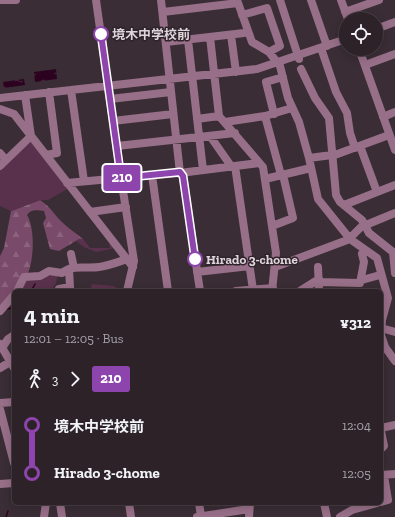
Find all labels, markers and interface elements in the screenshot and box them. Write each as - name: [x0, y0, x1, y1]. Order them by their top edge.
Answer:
- map controls: [339, 12, 383, 56]
- button: locate: [339, 12, 383, 56]
- marker: 境木中学校前: [93, 26, 109, 42]
- place label: 境木中学校前: [112, 27, 190, 42]
- line badge: 210: [99, 165, 145, 191]
- text: 210: [111, 169, 133, 186]
- marker: Hirado 3-chome: [187, 251, 203, 267]
- place label: Hirado 3-chome: [206, 252, 298, 267]
- text: 4 min: [24, 302, 80, 329]
- text: ¥312: [340, 314, 371, 332]
- text: 12:01 – 12:05 · Bus: [24, 331, 123, 346]
- icon: walk: [24, 368, 46, 390]
- icon: forward: [64, 368, 86, 390]
- text: 210: [100, 370, 122, 387]
- text: 3: [52, 372, 58, 387]
- text: 境木中学校前: [54, 418, 144, 436]
- text: 12:04: [342, 418, 371, 433]
- text: Hirado 3-chome: [54, 464, 160, 482]
- text: 12:05: [342, 466, 371, 481]

